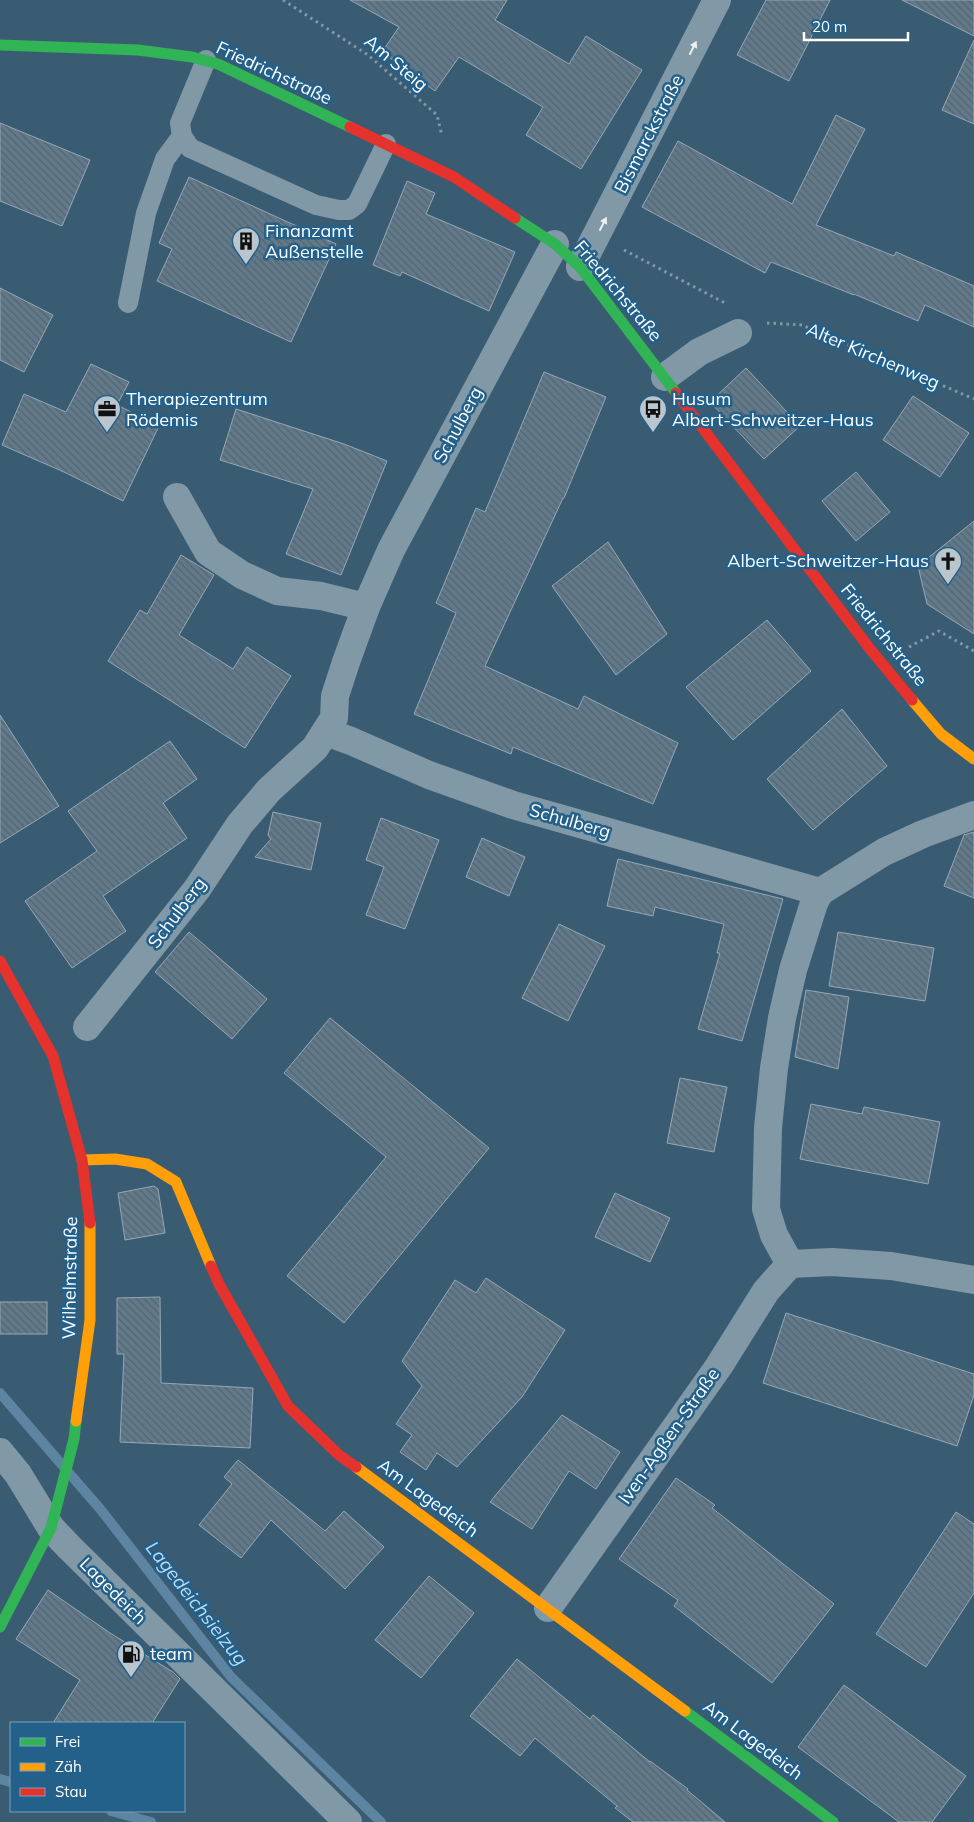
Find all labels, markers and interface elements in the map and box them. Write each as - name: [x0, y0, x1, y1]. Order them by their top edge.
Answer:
- scale bar: [804, 10, 908, 42]
- text: 20 m: [812, 17, 847, 36]
- street label: Am Steig: [360, 29, 433, 96]
- street label: Friedrichstraße: [213, 36, 336, 109]
- one-way arrow: [689, 41, 697, 56]
- street label: Bismarckstraße: [609, 71, 688, 197]
- one-way arrow: [599, 217, 607, 231]
- place label: Finanzamt Außenstelle: [265, 219, 364, 263]
- building icon: Finanzamt Außenstelle: [231, 226, 261, 265]
- street label: Friedrichstraße: [569, 235, 667, 346]
- street label: Alter Kirchenweg: [803, 317, 943, 394]
- street label: Schulberg: [428, 383, 487, 467]
- place label: Therapiezentrum Rödemis: [126, 387, 268, 431]
- place label: Husum Albert-Schweitzer-Haus: [672, 387, 874, 431]
- office icon: Therapiezentrum Rödemis: [92, 394, 122, 433]
- bus stop icon: Husum Albert-Schweitzer-Haus: [638, 394, 668, 433]
- church icon: Albert-Schweitzer-Haus: [933, 546, 963, 585]
- place label: Albert-Schweitzer-Haus: [727, 549, 929, 572]
- street label: Friedrichstraße: [836, 579, 933, 691]
- street label: Schulberg: [527, 798, 613, 843]
- street label: Schulberg: [142, 873, 211, 953]
- street label: Wilhelmstraße: [57, 1216, 82, 1339]
- street label: Iven-Agßen-Straße: [613, 1363, 724, 1508]
- street label: Am Lagedeich: [373, 1453, 483, 1542]
- water label: Lagedeichsielzug: [141, 1536, 253, 1670]
- street label: Lagedeich: [75, 1552, 152, 1629]
- fuel station icon: team: [116, 1639, 146, 1678]
- place label: team: [150, 1642, 193, 1665]
- street label: Am Lagedeich: [699, 1695, 808, 1785]
- legend: [10, 1722, 185, 1812]
- text: Frei: [55, 1732, 80, 1751]
- text: Zäh: [55, 1757, 82, 1776]
- text: Stau: [55, 1782, 87, 1801]

